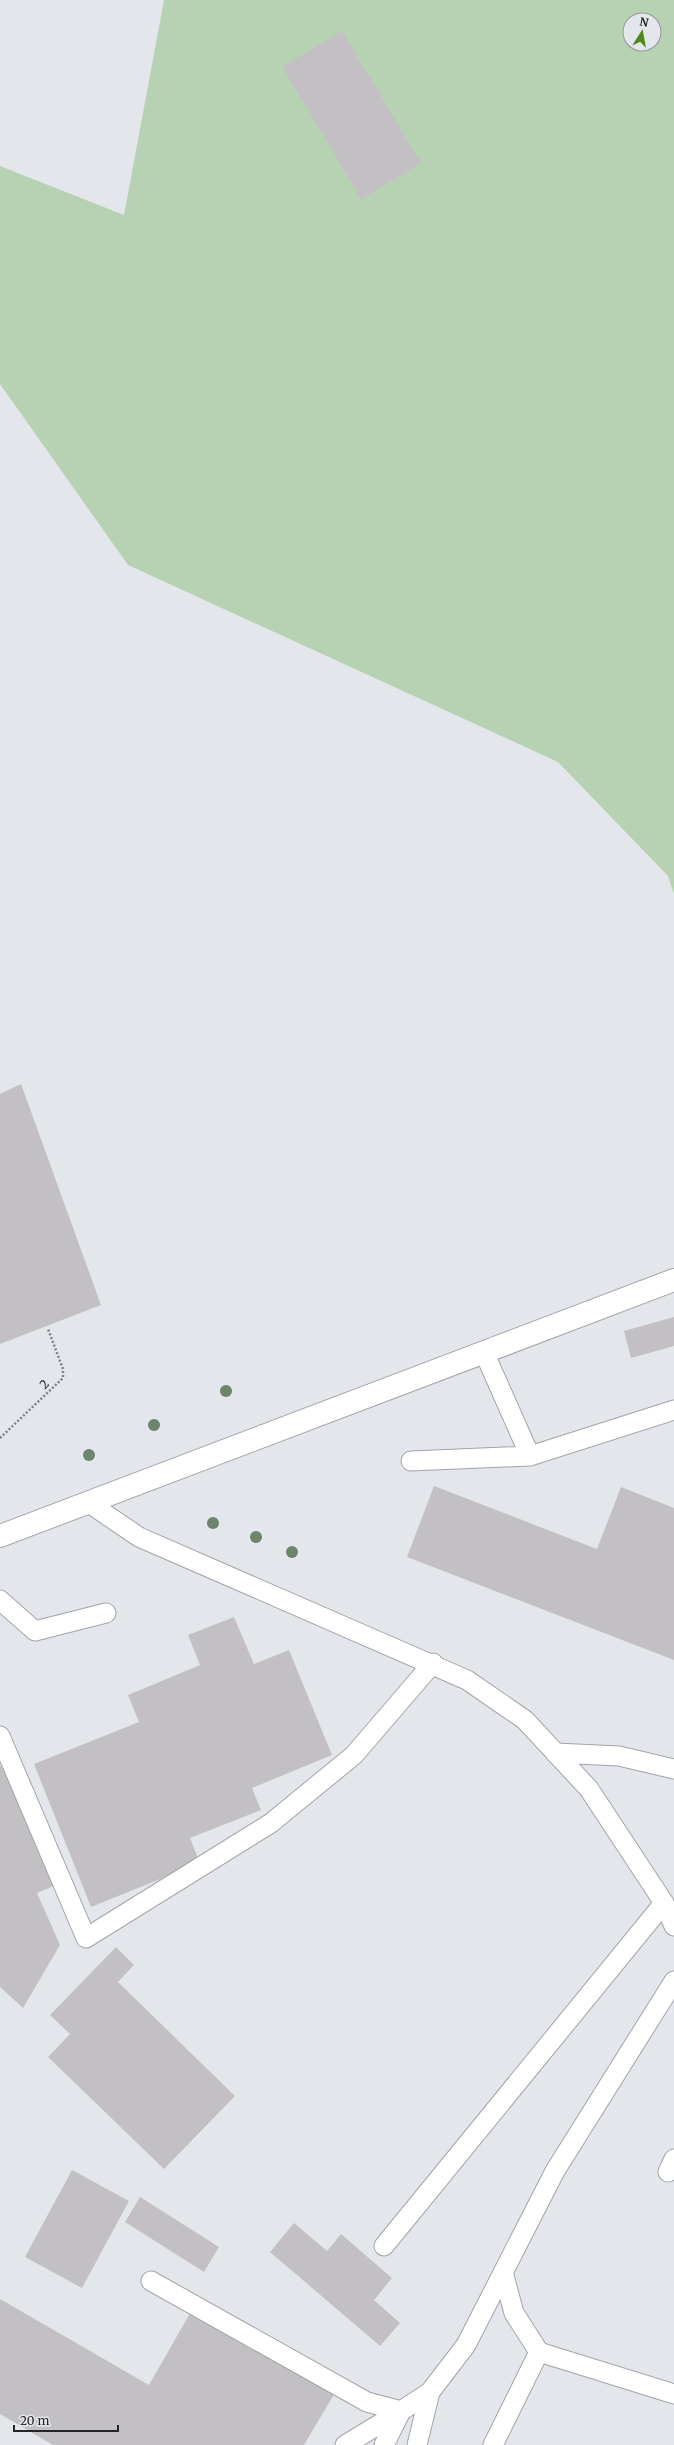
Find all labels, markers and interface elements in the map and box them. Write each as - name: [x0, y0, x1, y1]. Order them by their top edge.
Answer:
- north arrow: [622, 12, 662, 52]
- text: N: [638, 14, 650, 30]
- street label: 2: [36, 1376, 52, 1392]
- scale bar: [14, 2407, 118, 2433]
- text: 20 m: [20, 2413, 49, 2428]

